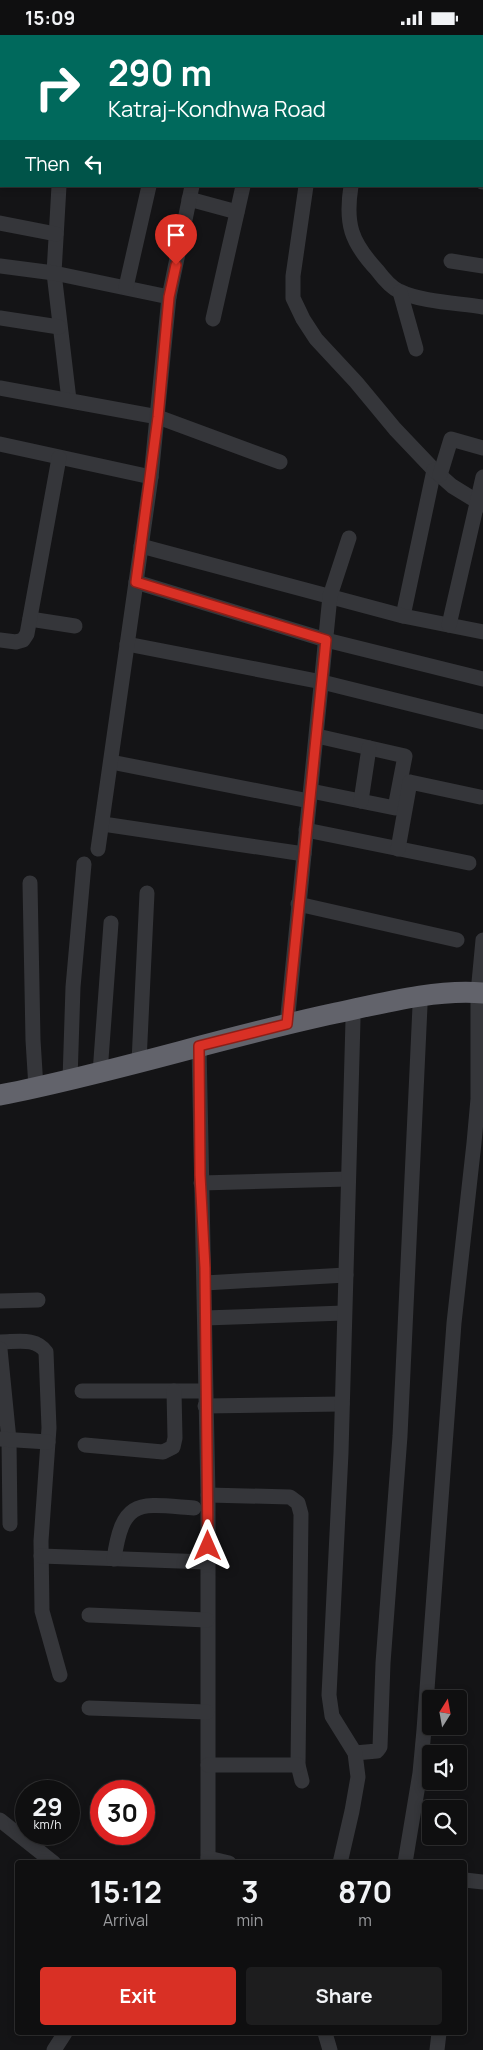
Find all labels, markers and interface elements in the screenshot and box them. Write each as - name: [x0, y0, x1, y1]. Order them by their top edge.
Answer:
- text: 15:09: [25, 5, 75, 31]
- text: 290 m: [108, 49, 212, 97]
- icon: right: [25, 55, 90, 120]
- text: Katraj-Kondhwa Road: [108, 94, 326, 124]
- icon: left: [80, 150, 108, 178]
- text: Then: [25, 151, 70, 177]
- pin: [155, 214, 197, 265]
- icon: arrive: [162, 221, 190, 249]
- position arrow: [181, 1519, 233, 1571]
- north arrow: [422, 1690, 468, 1735]
- map controls: [422, 1690, 467, 1845]
- button: sound: [422, 1745, 467, 1790]
- speed limit sign: 30: [90, 1780, 155, 1845]
- text: 29: [32, 1789, 63, 1824]
- button: search: [422, 1800, 467, 1845]
- text: km/h: [34, 1816, 61, 1833]
- text: 15:12: [90, 1871, 162, 1912]
- text: 3: [241, 1871, 259, 1912]
- text: 870: [338, 1871, 392, 1912]
- text: Arrival: [103, 1909, 149, 1931]
- text: min: [237, 1909, 263, 1931]
- text: m: [358, 1909, 372, 1931]
- button: Exit: [40, 1967, 236, 2025]
- button: Share: [246, 1967, 442, 2025]

